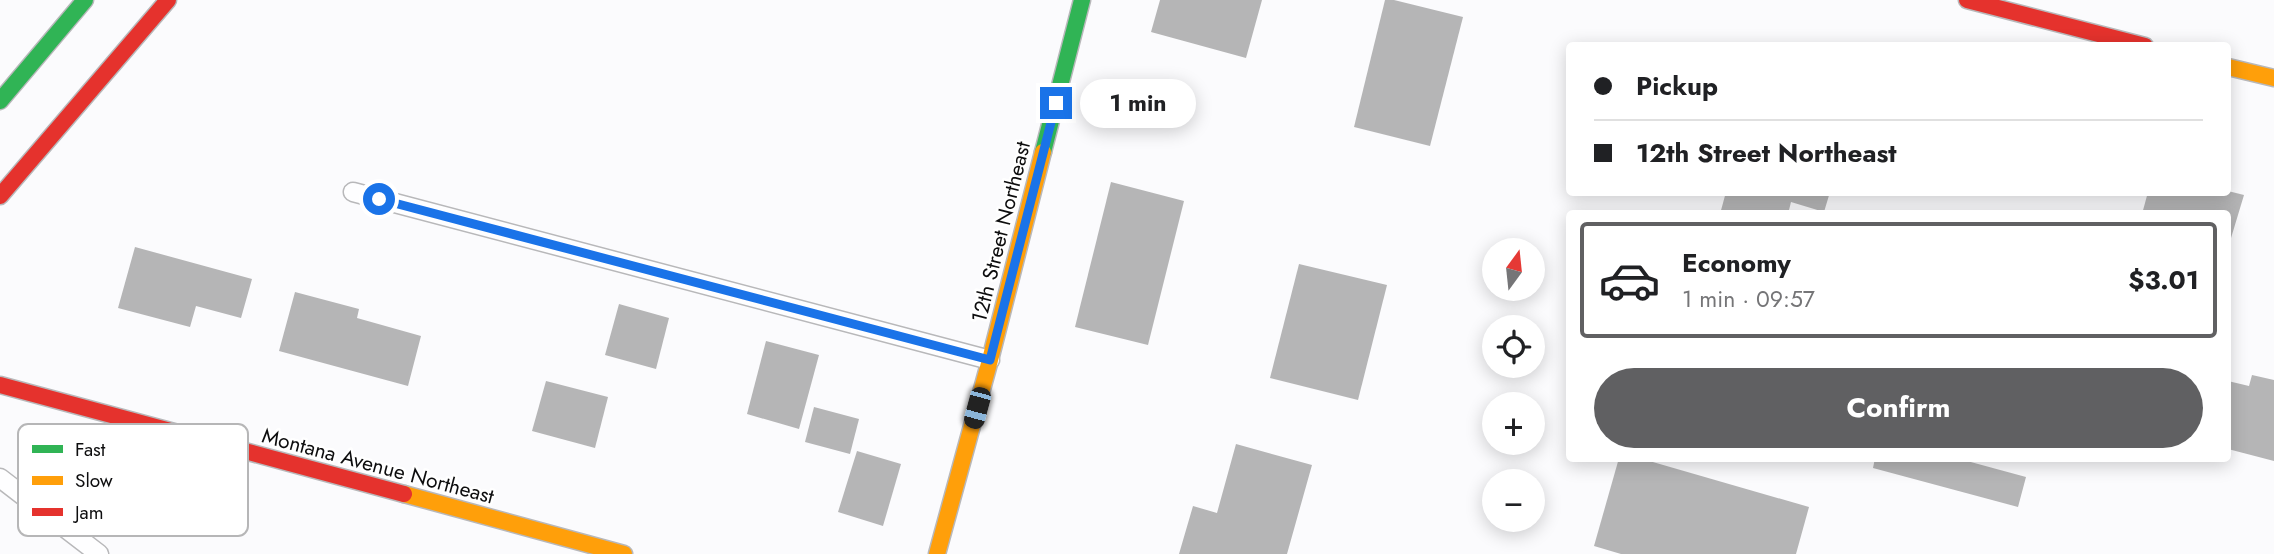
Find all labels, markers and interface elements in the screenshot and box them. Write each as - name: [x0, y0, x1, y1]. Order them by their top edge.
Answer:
- text: Pickup: [1636, 67, 1718, 105]
- callout: 1 min: [1080, 78, 1196, 128]
- text: 1 min: [1109, 86, 1167, 120]
- route end: [1040, 87, 1072, 119]
- text: 12th Street Northeast: [1636, 134, 1897, 172]
- street label: 12th Street Northeast: [964, 138, 1038, 326]
- route start: [363, 183, 395, 215]
- north arrow: [1482, 238, 1545, 301]
- map controls: [1482, 238, 1545, 532]
- text: Economy: [1682, 244, 1791, 282]
- icon: car: [1598, 249, 1661, 312]
- text: $3.01: [2128, 261, 2199, 299]
- text: 1 min · 09:57: [1682, 282, 1815, 316]
- button: locate: [1482, 315, 1545, 378]
- button: Confirm: [1594, 368, 2203, 448]
- car: [962, 385, 993, 431]
- button: +: [1482, 392, 1545, 455]
- street label: Montana Avenue Northeast: [259, 421, 497, 511]
- legend: [18, 424, 248, 536]
- text: Fast: [75, 436, 106, 463]
- text: Slow: [75, 467, 113, 494]
- button: −: [1482, 469, 1545, 532]
- text: Jam: [72, 499, 104, 526]

